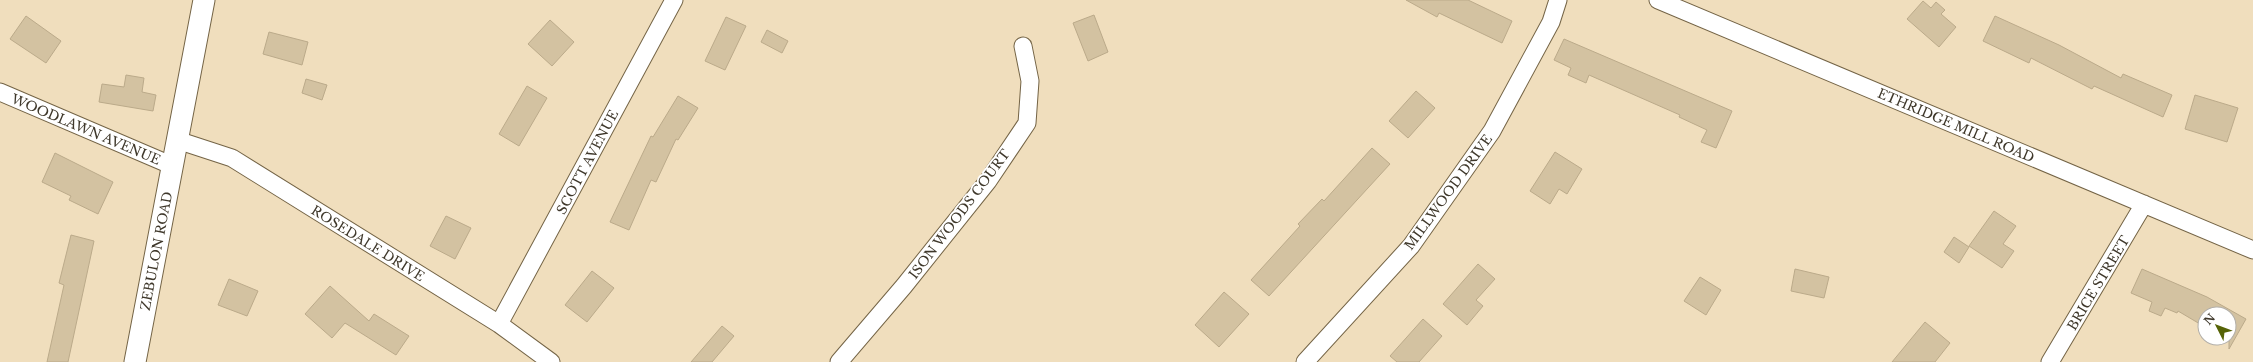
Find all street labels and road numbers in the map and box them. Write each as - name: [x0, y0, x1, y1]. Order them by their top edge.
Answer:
- street label: ETHRIDGE MILL ROAD: [1875, 85, 2037, 166]
- street label: WOODLAWN AVENUE: [8, 90, 163, 169]
- street label: SCOTT AVENUE: [553, 107, 622, 217]
- street label: MILLWOOD DRIVE: [1401, 131, 1496, 253]
- street label: ISON WOODS COURT: [905, 146, 1014, 282]
- street label: ZEBULON ROAD: [137, 190, 176, 312]
- street label: ROSEDALE DRIVE: [308, 202, 428, 285]
- street label: BRICE STREET: [2064, 232, 2134, 334]

